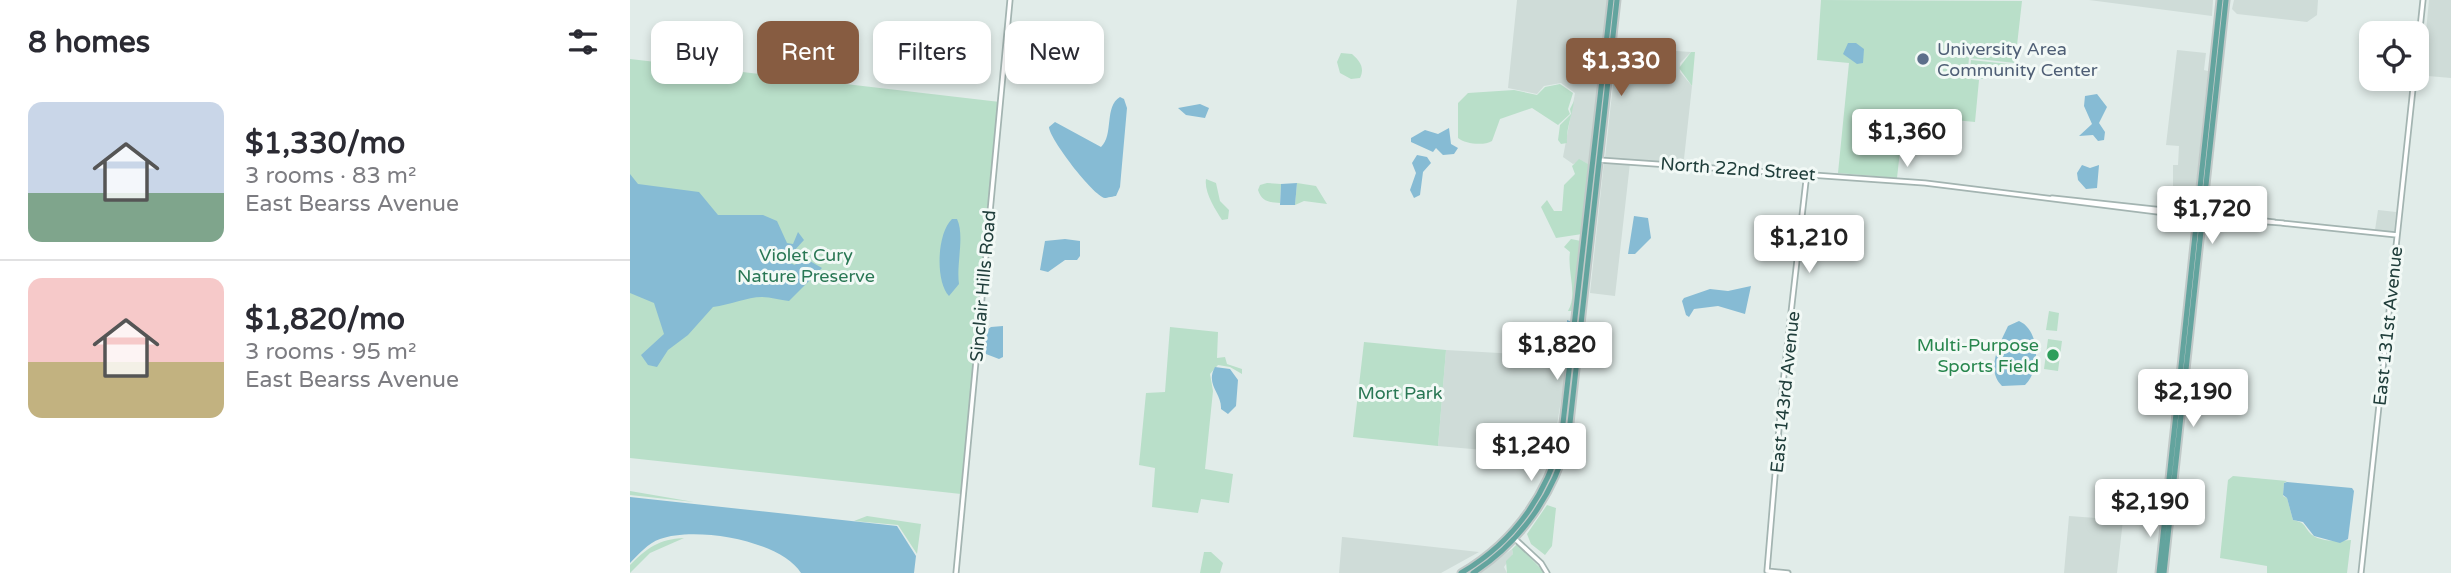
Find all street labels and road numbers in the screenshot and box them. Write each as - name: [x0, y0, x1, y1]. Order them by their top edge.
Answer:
- street label: North 22nd Street: [1660, 153, 1817, 185]
- street label: Sinclair Hills Road: [965, 209, 1001, 363]
- street label: East 131st Avenue: [2369, 245, 2407, 407]
- street label: East 143rd Avenue: [1766, 310, 1804, 474]

